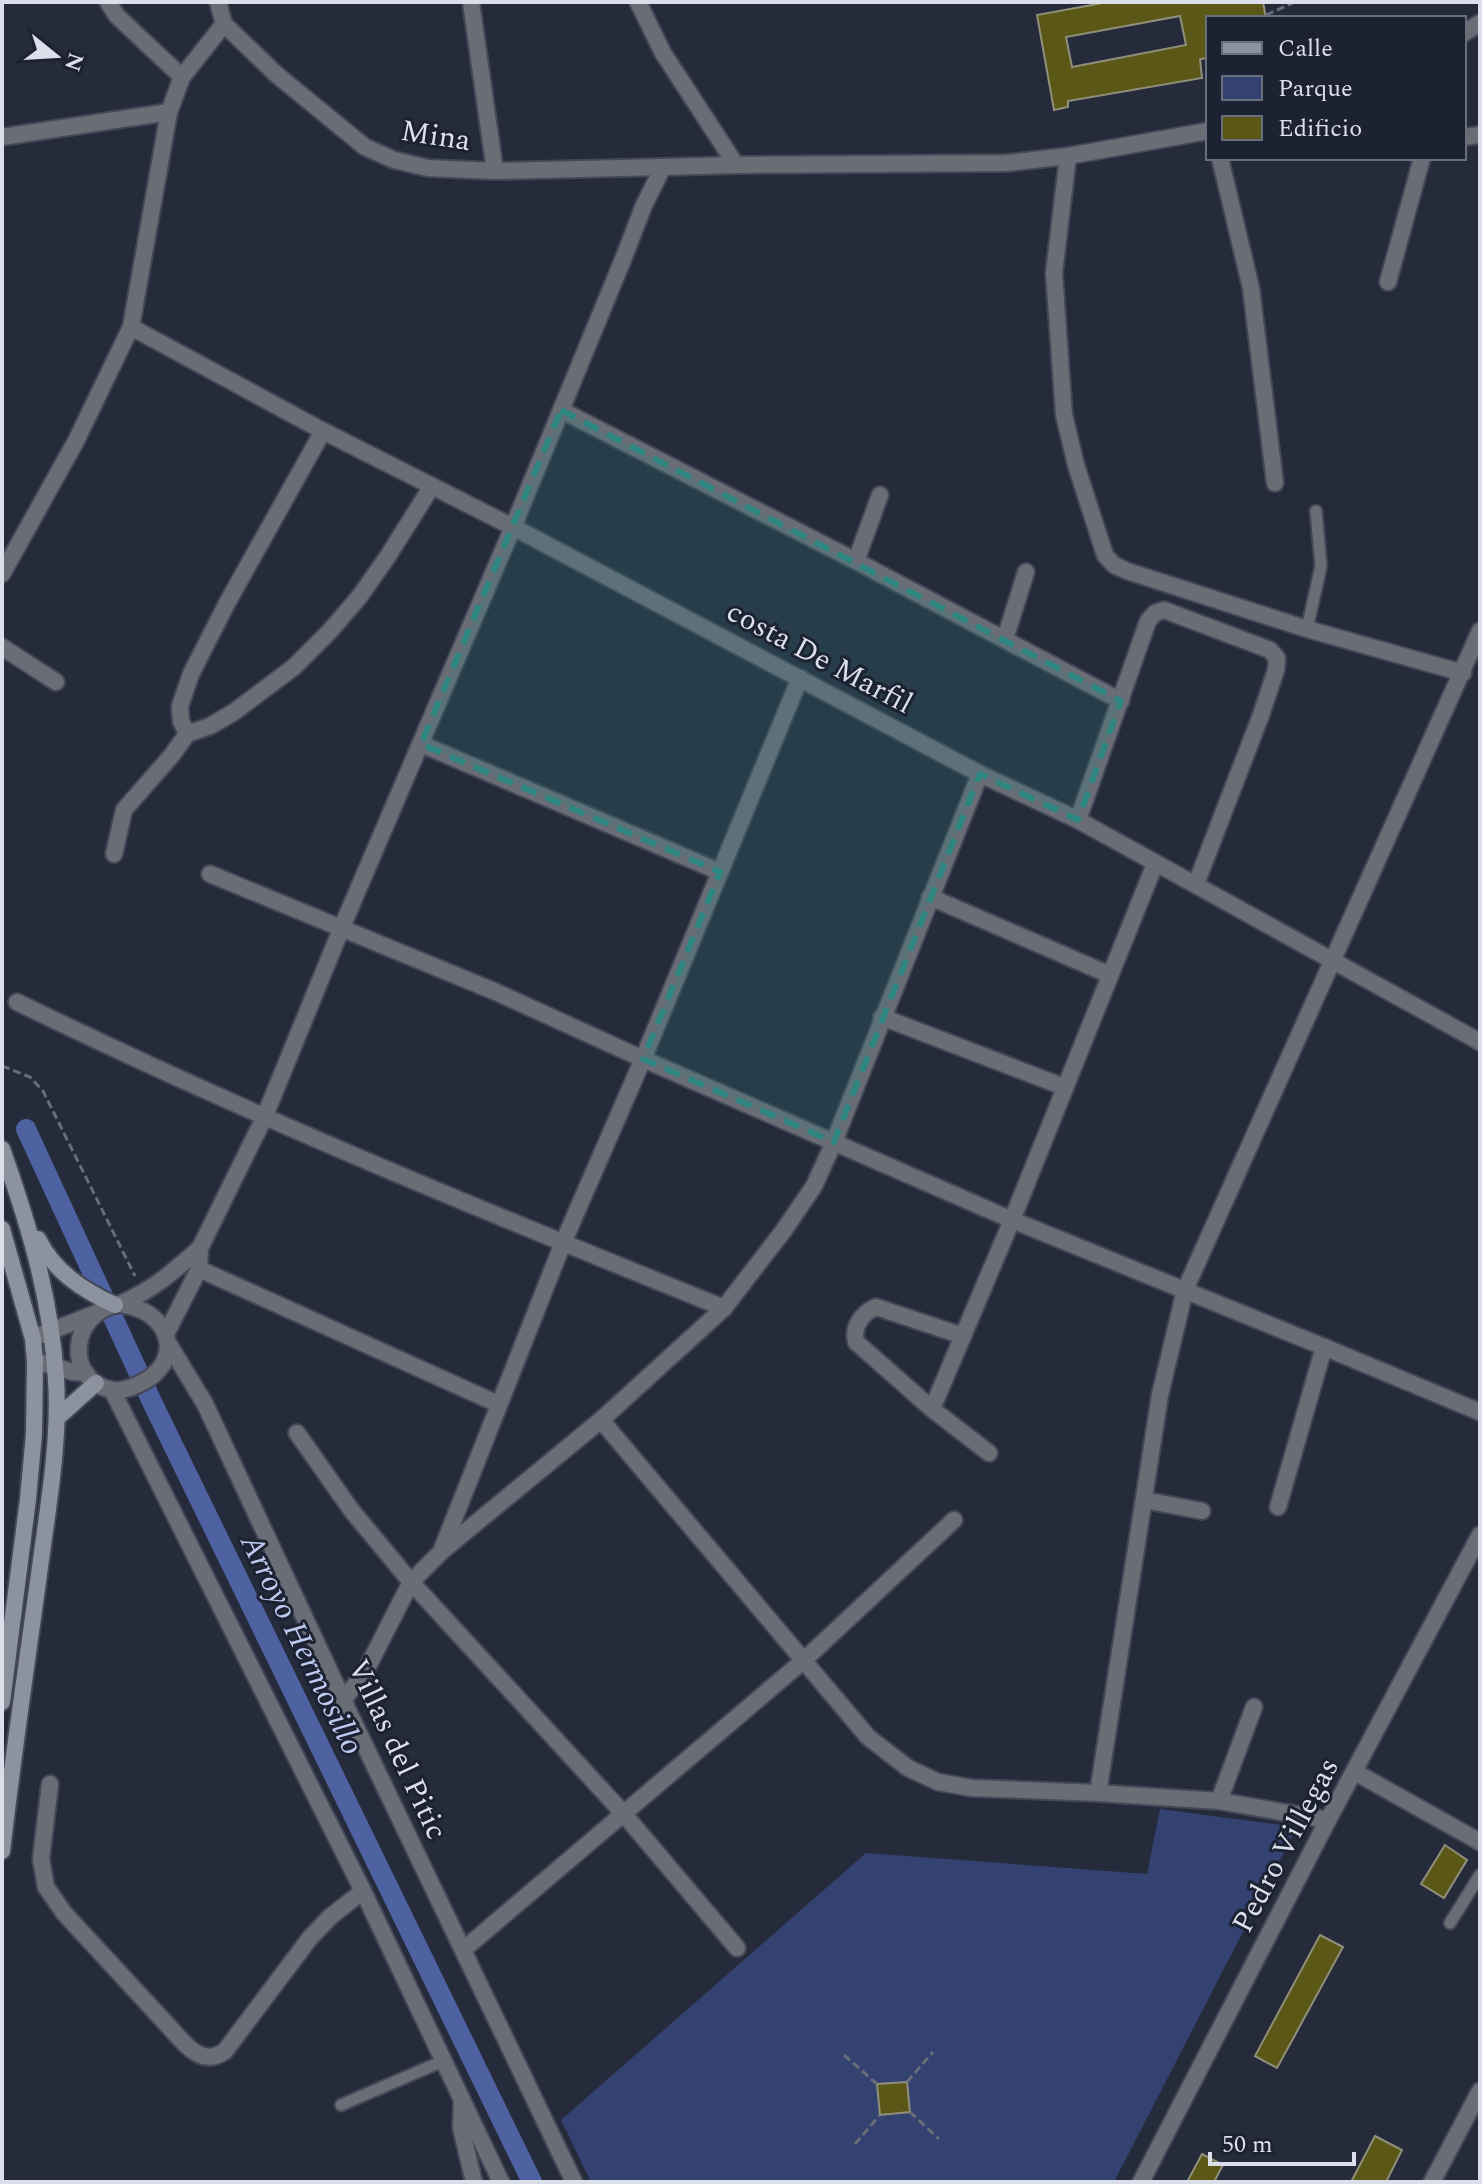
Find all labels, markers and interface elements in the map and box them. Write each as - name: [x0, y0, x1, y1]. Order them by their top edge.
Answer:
- north arrow: [16, 16, 96, 96]
- legend: [1206, 16, 1466, 160]
- text: Calle: [1278, 31, 1333, 67]
- text: N: [55, 48, 92, 75]
- text: Parque: [1278, 71, 1353, 107]
- street label: Mina: [398, 108, 474, 164]
- text: Edificio: [1278, 111, 1362, 147]
- street label: costa De Marfil: [718, 589, 921, 726]
- water label: Arroyo Hermosillo: [226, 1525, 377, 1764]
- street label: Villas del Pitic: [335, 1651, 459, 1847]
- street label: Pedro Villegas: [1220, 1750, 1351, 1941]
- scale bar: [1210, 2116, 1354, 2166]
- text: 50 m: [1222, 2127, 1273, 2163]

